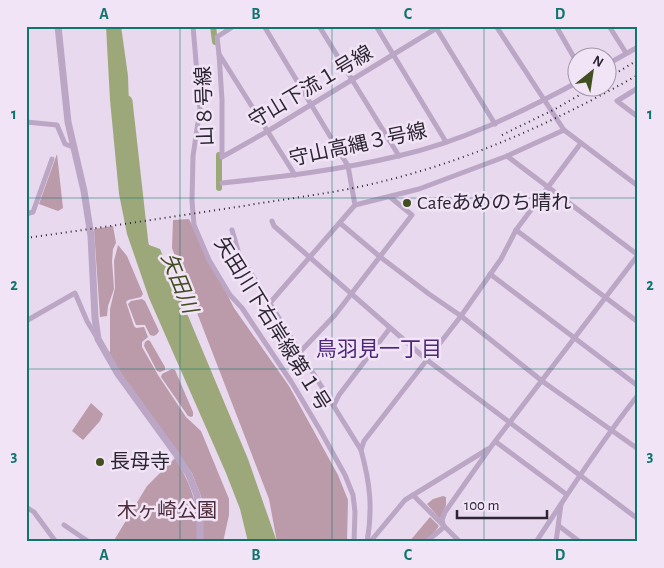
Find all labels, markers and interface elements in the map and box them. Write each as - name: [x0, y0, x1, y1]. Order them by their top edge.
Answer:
- text: A: [99, 6, 109, 22]
- text: B: [251, 6, 261, 22]
- text: C: [404, 6, 413, 22]
- text: D: [555, 6, 566, 22]
- street label: 守山下流１号線: [245, 41, 376, 132]
- north arrow: [566, 48, 616, 98]
- text: N: [590, 53, 606, 70]
- street label: 山８号線: [192, 66, 216, 146]
- text: 1: [11, 106, 17, 122]
- text: 1: [647, 106, 653, 122]
- street label: 守山高縄３号線: [287, 119, 429, 169]
- place label: Cafeあめのち晴れ: [417, 192, 571, 213]
- marker: Cafeあめのち晴れ: [401, 197, 413, 209]
- street label: 矢田川下右岸線第１号: [211, 233, 335, 414]
- water label: 矢田川: [157, 249, 202, 318]
- text: 2: [10, 277, 18, 293]
- text: 2: [646, 277, 654, 293]
- district label: 鳥羽見一丁目: [316, 338, 442, 360]
- text: 3: [11, 448, 18, 464]
- text: 3: [647, 448, 654, 464]
- place label: 長母寺: [110, 451, 170, 472]
- marker: 長母寺: [94, 456, 106, 468]
- scale bar: [457, 488, 546, 520]
- text: 100 m: [464, 498, 499, 513]
- park label: 木ヶ崎公園: [117, 500, 217, 521]
- text: A: [99, 547, 109, 563]
- text: B: [251, 547, 261, 563]
- text: C: [404, 547, 413, 563]
- text: D: [555, 547, 566, 563]

